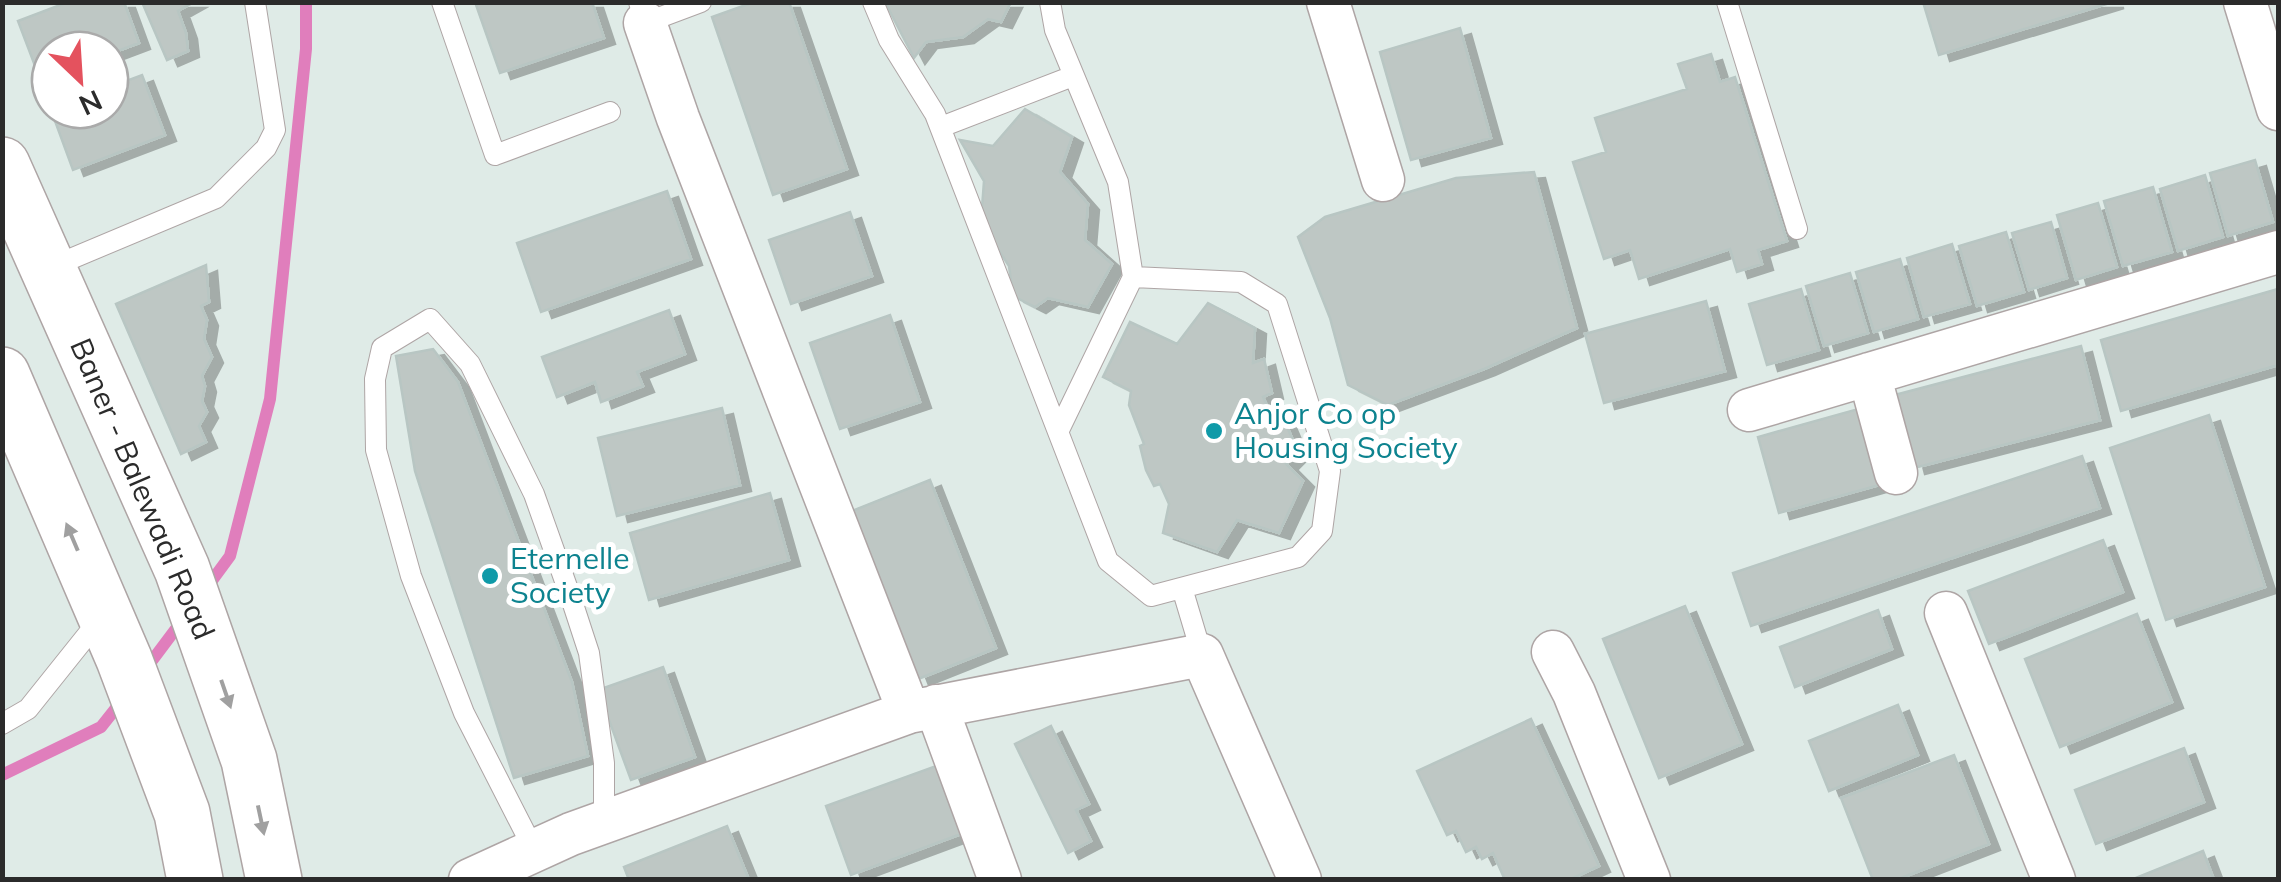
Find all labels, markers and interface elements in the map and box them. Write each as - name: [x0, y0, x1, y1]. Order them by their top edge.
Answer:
- north arrow: [30, 30, 130, 130]
- text: N: [74, 83, 108, 123]
- street label: Baner - Balewadi Road: [62, 332, 224, 645]
- place label: Anjor Co op Housing Society: [1234, 394, 1458, 466]
- marker: Anjor Co op Housing Society: [1203, 420, 1225, 442]
- one-way arrow: [64, 522, 80, 552]
- place label: Eternelle Society: [510, 539, 630, 611]
- marker: Eternelle Society: [479, 565, 501, 587]
- one-way arrow: [219, 679, 234, 709]
- one-way arrow: [254, 805, 269, 836]

